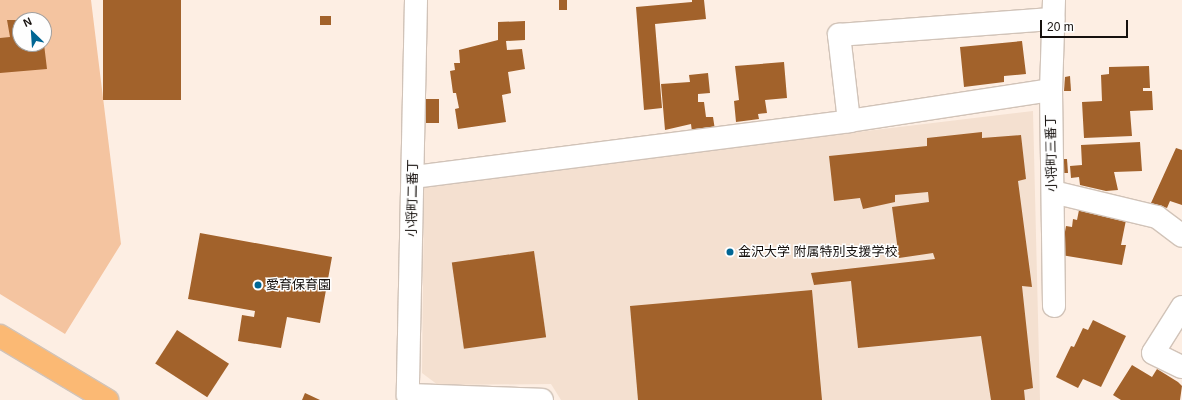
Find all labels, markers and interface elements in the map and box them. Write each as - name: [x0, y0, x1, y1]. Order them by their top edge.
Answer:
- north arrow: [12, 12, 52, 52]
- scale bar: [1042, 12, 1130, 38]
- text: N: [21, 15, 33, 29]
- text: 20 m: [1047, 20, 1074, 34]
- street label: 小将町三番丁: [1044, 114, 1060, 192]
- street label: 小将町二番丁: [405, 159, 421, 237]
- place label: 金沢大学 附属特別支援学校: [738, 244, 898, 260]
- marker: 金沢大学 附属特別支援学校: [725, 247, 735, 257]
- place label: 愛育保育園: [266, 277, 331, 293]
- marker: 愛育保育園: [253, 280, 263, 290]

